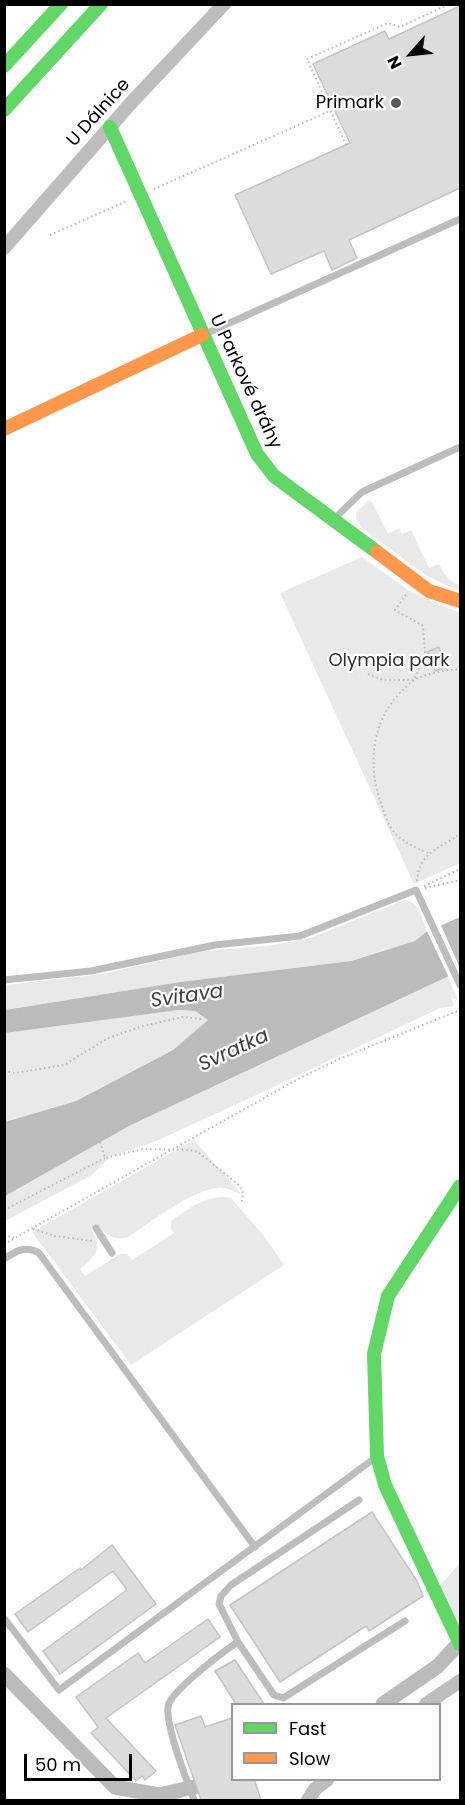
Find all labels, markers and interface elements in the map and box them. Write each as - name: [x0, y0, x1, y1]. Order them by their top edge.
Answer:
- north arrow: [381, 24, 441, 84]
- text: N: [382, 52, 408, 73]
- street label: U Dálnice: [63, 74, 135, 152]
- place label: Primark: [316, 92, 384, 114]
- marker: Primark: [389, 96, 403, 110]
- street label: U Parkové dráhy: [204, 311, 286, 453]
- park label: Olympia park: [328, 650, 450, 672]
- water label: Svitava: [149, 980, 225, 1014]
- water label: Svratka: [195, 1024, 273, 1078]
- legend: [231, 1703, 441, 1781]
- text: Fast: [289, 1716, 326, 1741]
- scale bar: [27, 1742, 135, 1780]
- text: Slow: [289, 1746, 330, 1771]
- text: 50 m: [35, 1752, 81, 1777]

